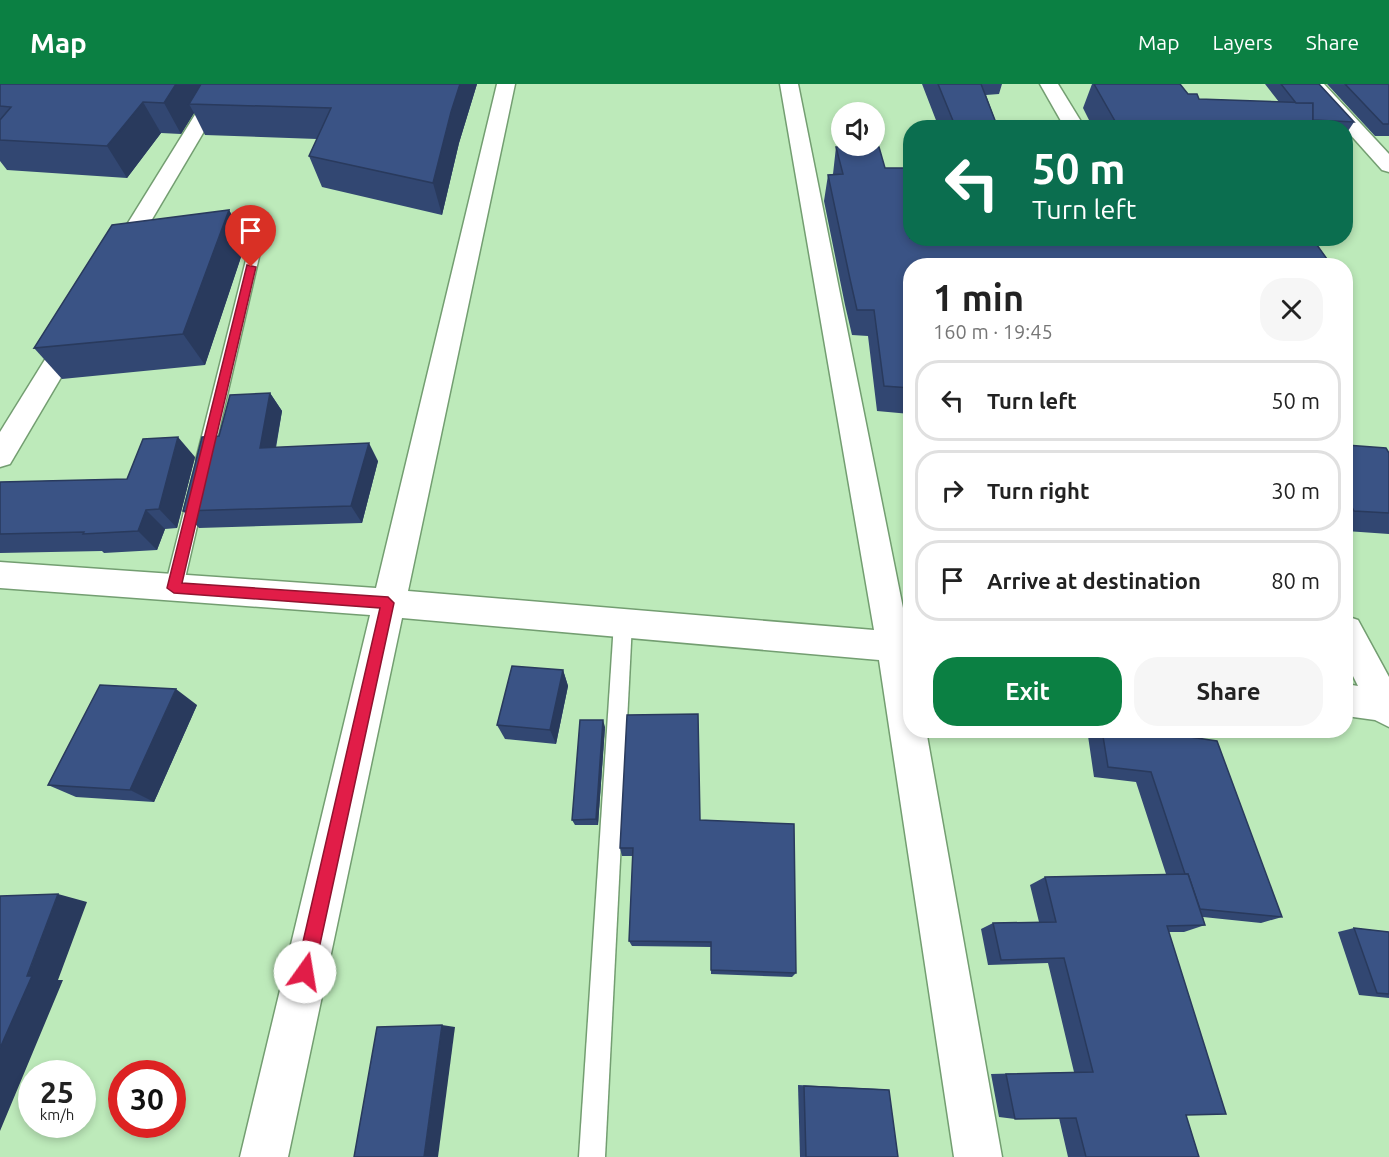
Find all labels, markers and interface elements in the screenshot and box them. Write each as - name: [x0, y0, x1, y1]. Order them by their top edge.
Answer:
- text: Map: [30, 27, 87, 58]
- text: Map: [1138, 30, 1179, 54]
- text: Layers: [1212, 30, 1273, 54]
- text: Share: [1306, 30, 1359, 54]
- map controls: [831, 102, 885, 156]
- button: sound: [831, 102, 885, 156]
- icon: left: [933, 144, 1011, 222]
- text: 50 m: [1032, 145, 1126, 192]
- text: Turn left: [1032, 194, 1136, 224]
- pin: [225, 205, 276, 267]
- icon: arrive: [234, 214, 267, 247]
- text: 1 min: [933, 277, 1024, 318]
- button: close: [1260, 278, 1323, 341]
- text: 160 m · 19:45: [933, 320, 1053, 343]
- icon: left: [936, 384, 969, 417]
- text: Turn left: [987, 388, 1077, 413]
- text: 50 m: [1271, 388, 1320, 413]
- icon: right: [936, 474, 969, 507]
- text: Turn right: [987, 478, 1089, 503]
- text: 30 m: [1271, 478, 1320, 503]
- icon: arrive: [936, 564, 969, 597]
- text: Arrive at destination: [987, 568, 1201, 593]
- text: 80 m: [1271, 568, 1320, 593]
- button: Exit: [933, 657, 1122, 726]
- button: Share: [1134, 657, 1323, 726]
- position arrow: [273, 940, 337, 1004]
- speed limit sign: 30: [108, 1060, 186, 1138]
- text: 25: [40, 1075, 74, 1109]
- text: km/h: [40, 1106, 74, 1123]

